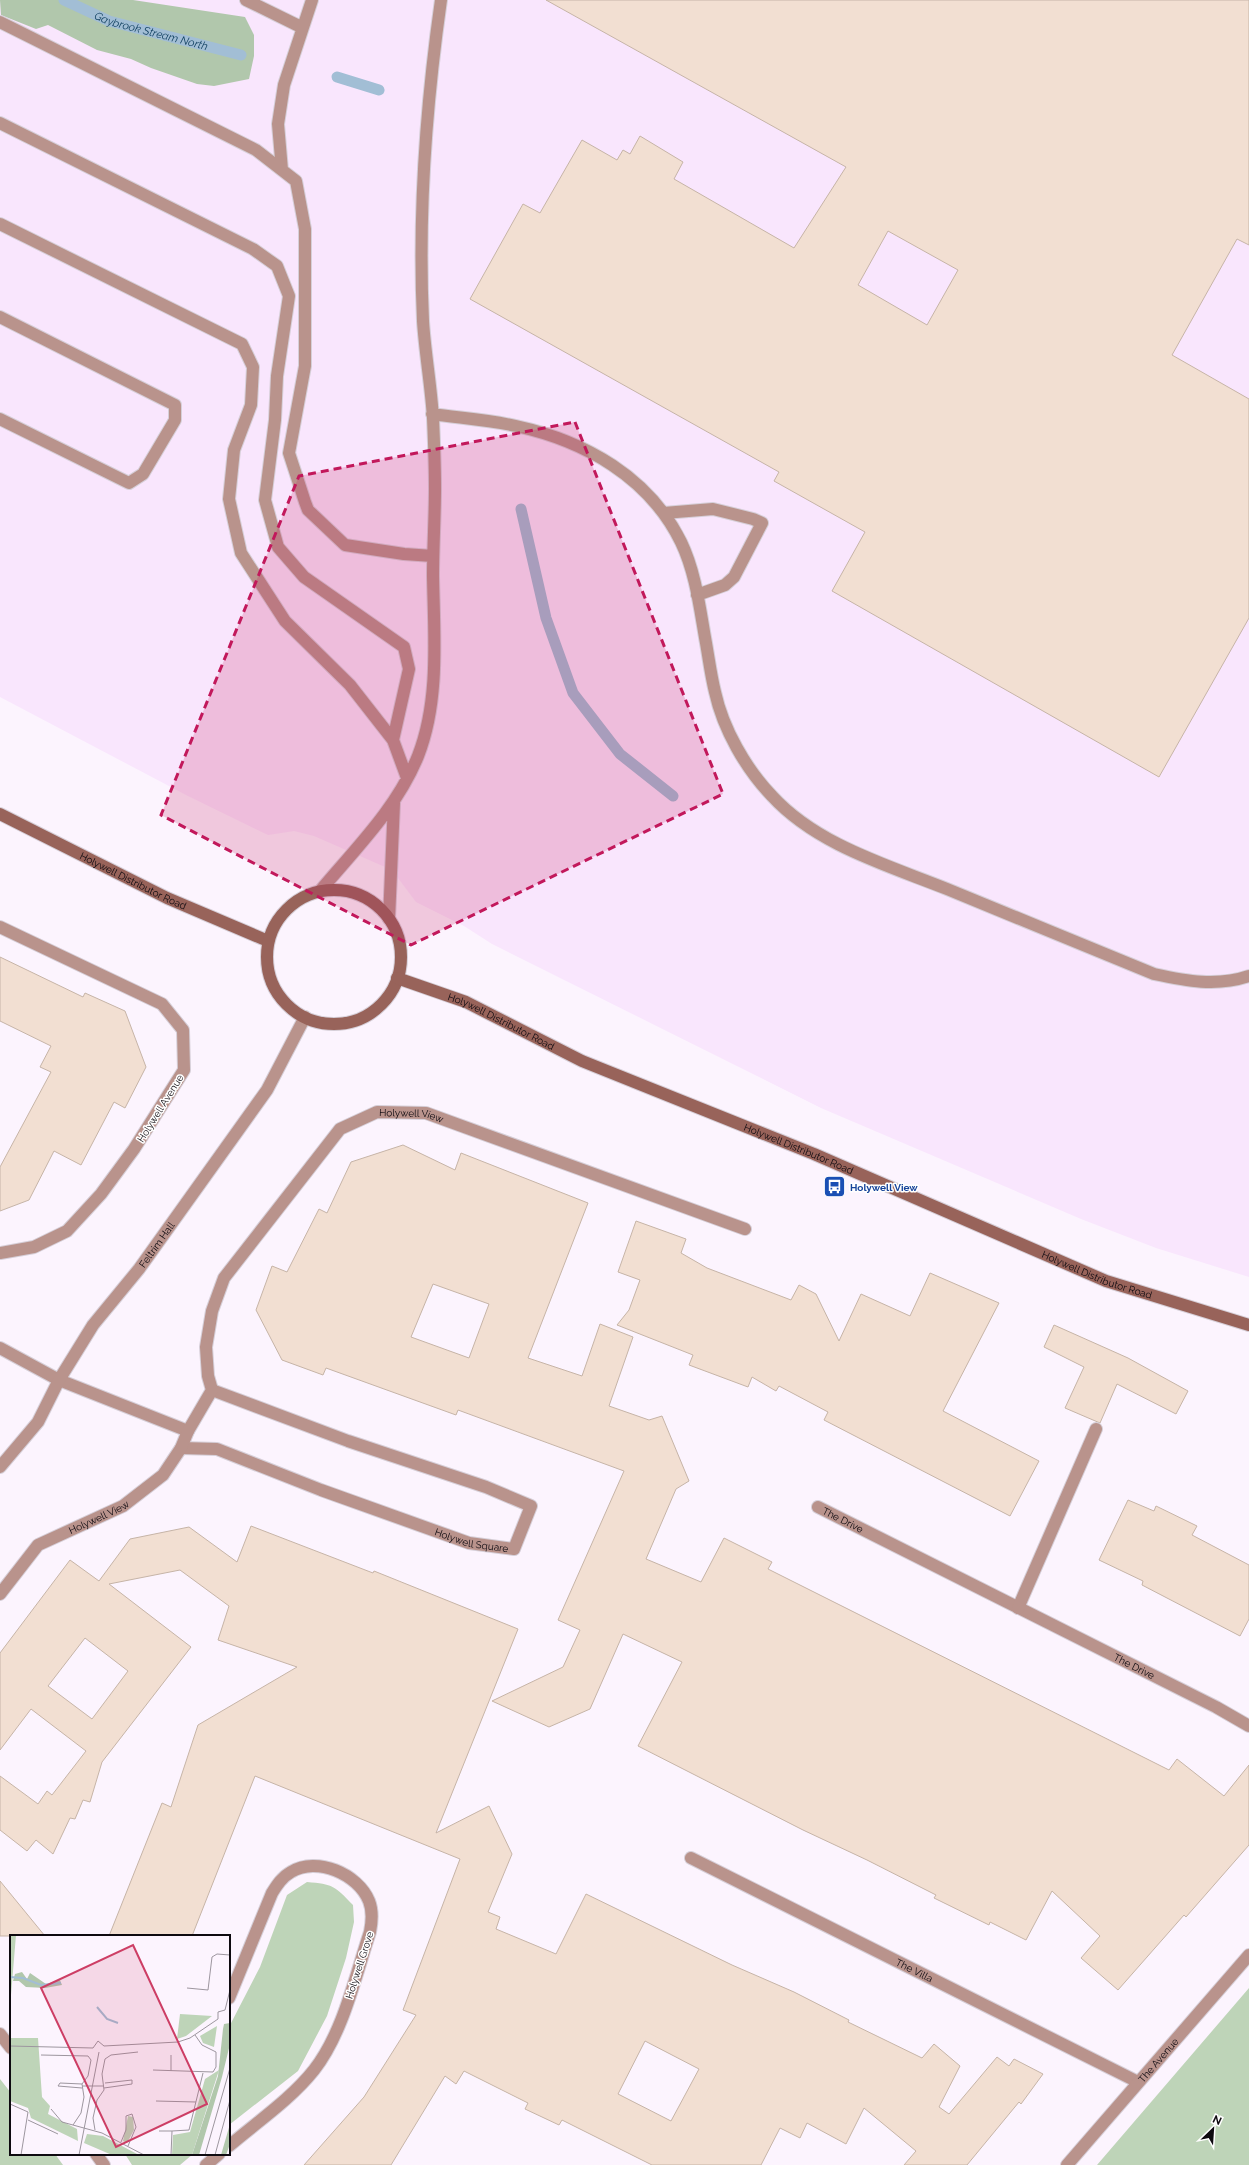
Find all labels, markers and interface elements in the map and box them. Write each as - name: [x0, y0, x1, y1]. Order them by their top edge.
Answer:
- water label: Gaybrook Stream North: [92, 9, 209, 53]
- street label: Holywell Distributor Road: [78, 850, 188, 912]
- street label: Holywell Distributor Road: [446, 991, 556, 1052]
- street label: Holywell Avenue: [135, 1072, 186, 1144]
- street label: Holywell View: [379, 1107, 445, 1125]
- street label: Holywell Distributor Road: [742, 1122, 855, 1176]
- bus stop icon: Holywell View: [822, 1174, 848, 1200]
- place label: Holywell View: [850, 1182, 918, 1193]
- street label: Feltrim Hall: [137, 1220, 177, 1270]
- street label: Holywell Distributor Road: [1040, 1249, 1153, 1301]
- street label: Holywell View: [67, 1498, 132, 1536]
- street label: The Drive: [821, 1505, 865, 1535]
- street label: Holywell Square: [433, 1526, 509, 1554]
- street label: The Drive: [1112, 1652, 1156, 1681]
- street label: Holywell Grove: [343, 1930, 376, 2000]
- inset map: [10, 1935, 230, 2155]
- street label: The Villa: [894, 1957, 935, 1984]
- street label: The Avenue: [1136, 2036, 1181, 2085]
- north arrow: [1193, 2109, 1233, 2149]
- text: N: [1210, 2113, 1224, 2128]

